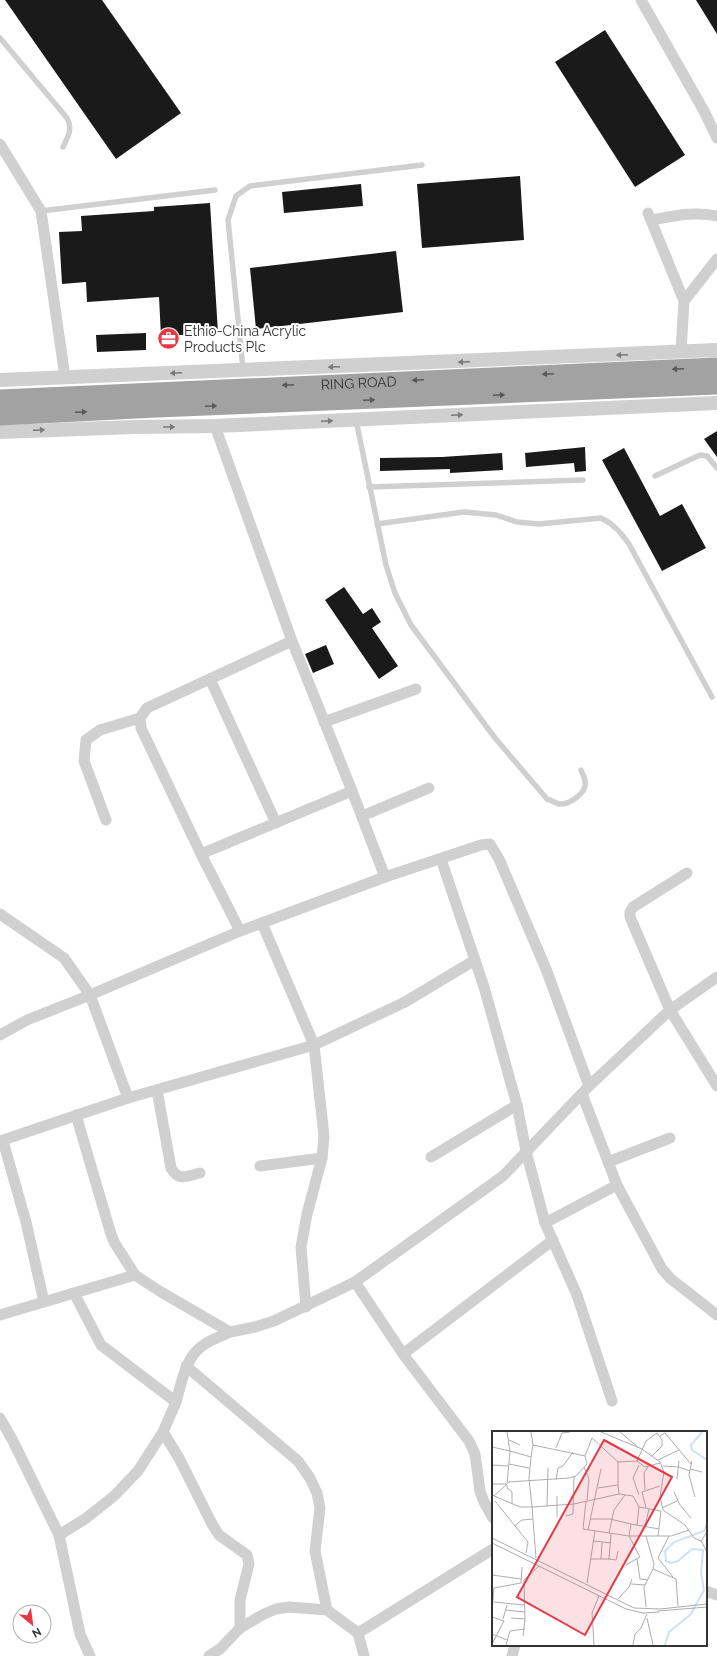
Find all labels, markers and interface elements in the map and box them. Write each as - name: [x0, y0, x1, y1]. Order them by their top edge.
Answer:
- place label: Ethio-China Acrylic Products Plc: [184, 323, 307, 355]
- office icon: Ethio-China Acrylic Products Plc: [156, 326, 182, 352]
- one-way arrow: [616, 352, 628, 359]
- one-way arrow: [458, 358, 470, 365]
- one-way arrow: [327, 364, 340, 370]
- one-way arrow: [671, 366, 684, 372]
- one-way arrow: [170, 369, 182, 376]
- one-way arrow: [542, 371, 554, 378]
- street label: RING ROAD: [320, 373, 397, 393]
- one-way arrow: [411, 377, 424, 383]
- one-way arrow: [282, 382, 294, 389]
- one-way arrow: [493, 392, 506, 398]
- one-way arrow: [363, 397, 376, 403]
- one-way arrow: [205, 403, 218, 409]
- one-way arrow: [75, 408, 87, 415]
- one-way arrow: [451, 411, 463, 418]
- one-way arrow: [321, 418, 334, 424]
- one-way arrow: [163, 423, 175, 430]
- one-way arrow: [33, 427, 45, 434]
- inset map: [492, 1431, 707, 1646]
- north arrow: [12, 1604, 52, 1644]
- text: N: [30, 1625, 43, 1640]

